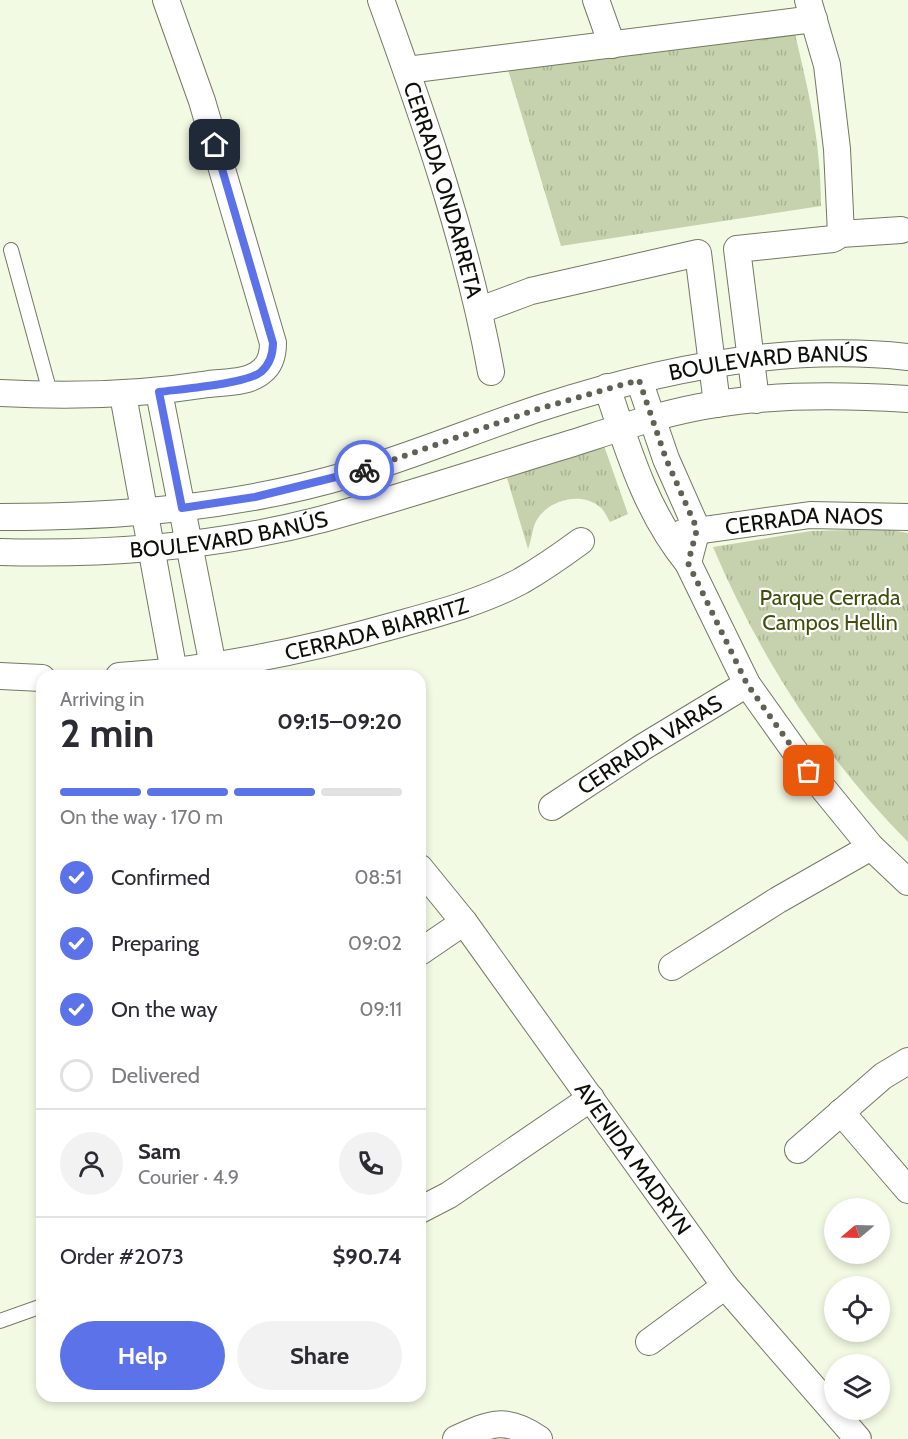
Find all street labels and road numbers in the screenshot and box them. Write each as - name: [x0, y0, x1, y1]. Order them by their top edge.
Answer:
- street label: CERRADA ONDARRETA: [397, 78, 488, 301]
- street label: BOULEVARD BANÚS: [666, 340, 869, 386]
- street label: CERRADA NAOS: [723, 502, 884, 541]
- street label: BOULEVARD BANÚS: [129, 505, 331, 564]
- street label: CERRADA BIARRITZ: [282, 592, 471, 666]
- street label: CERRADA VARAS: [572, 689, 727, 800]
- street label: AVENIDA MADRYN: [569, 1076, 697, 1240]

